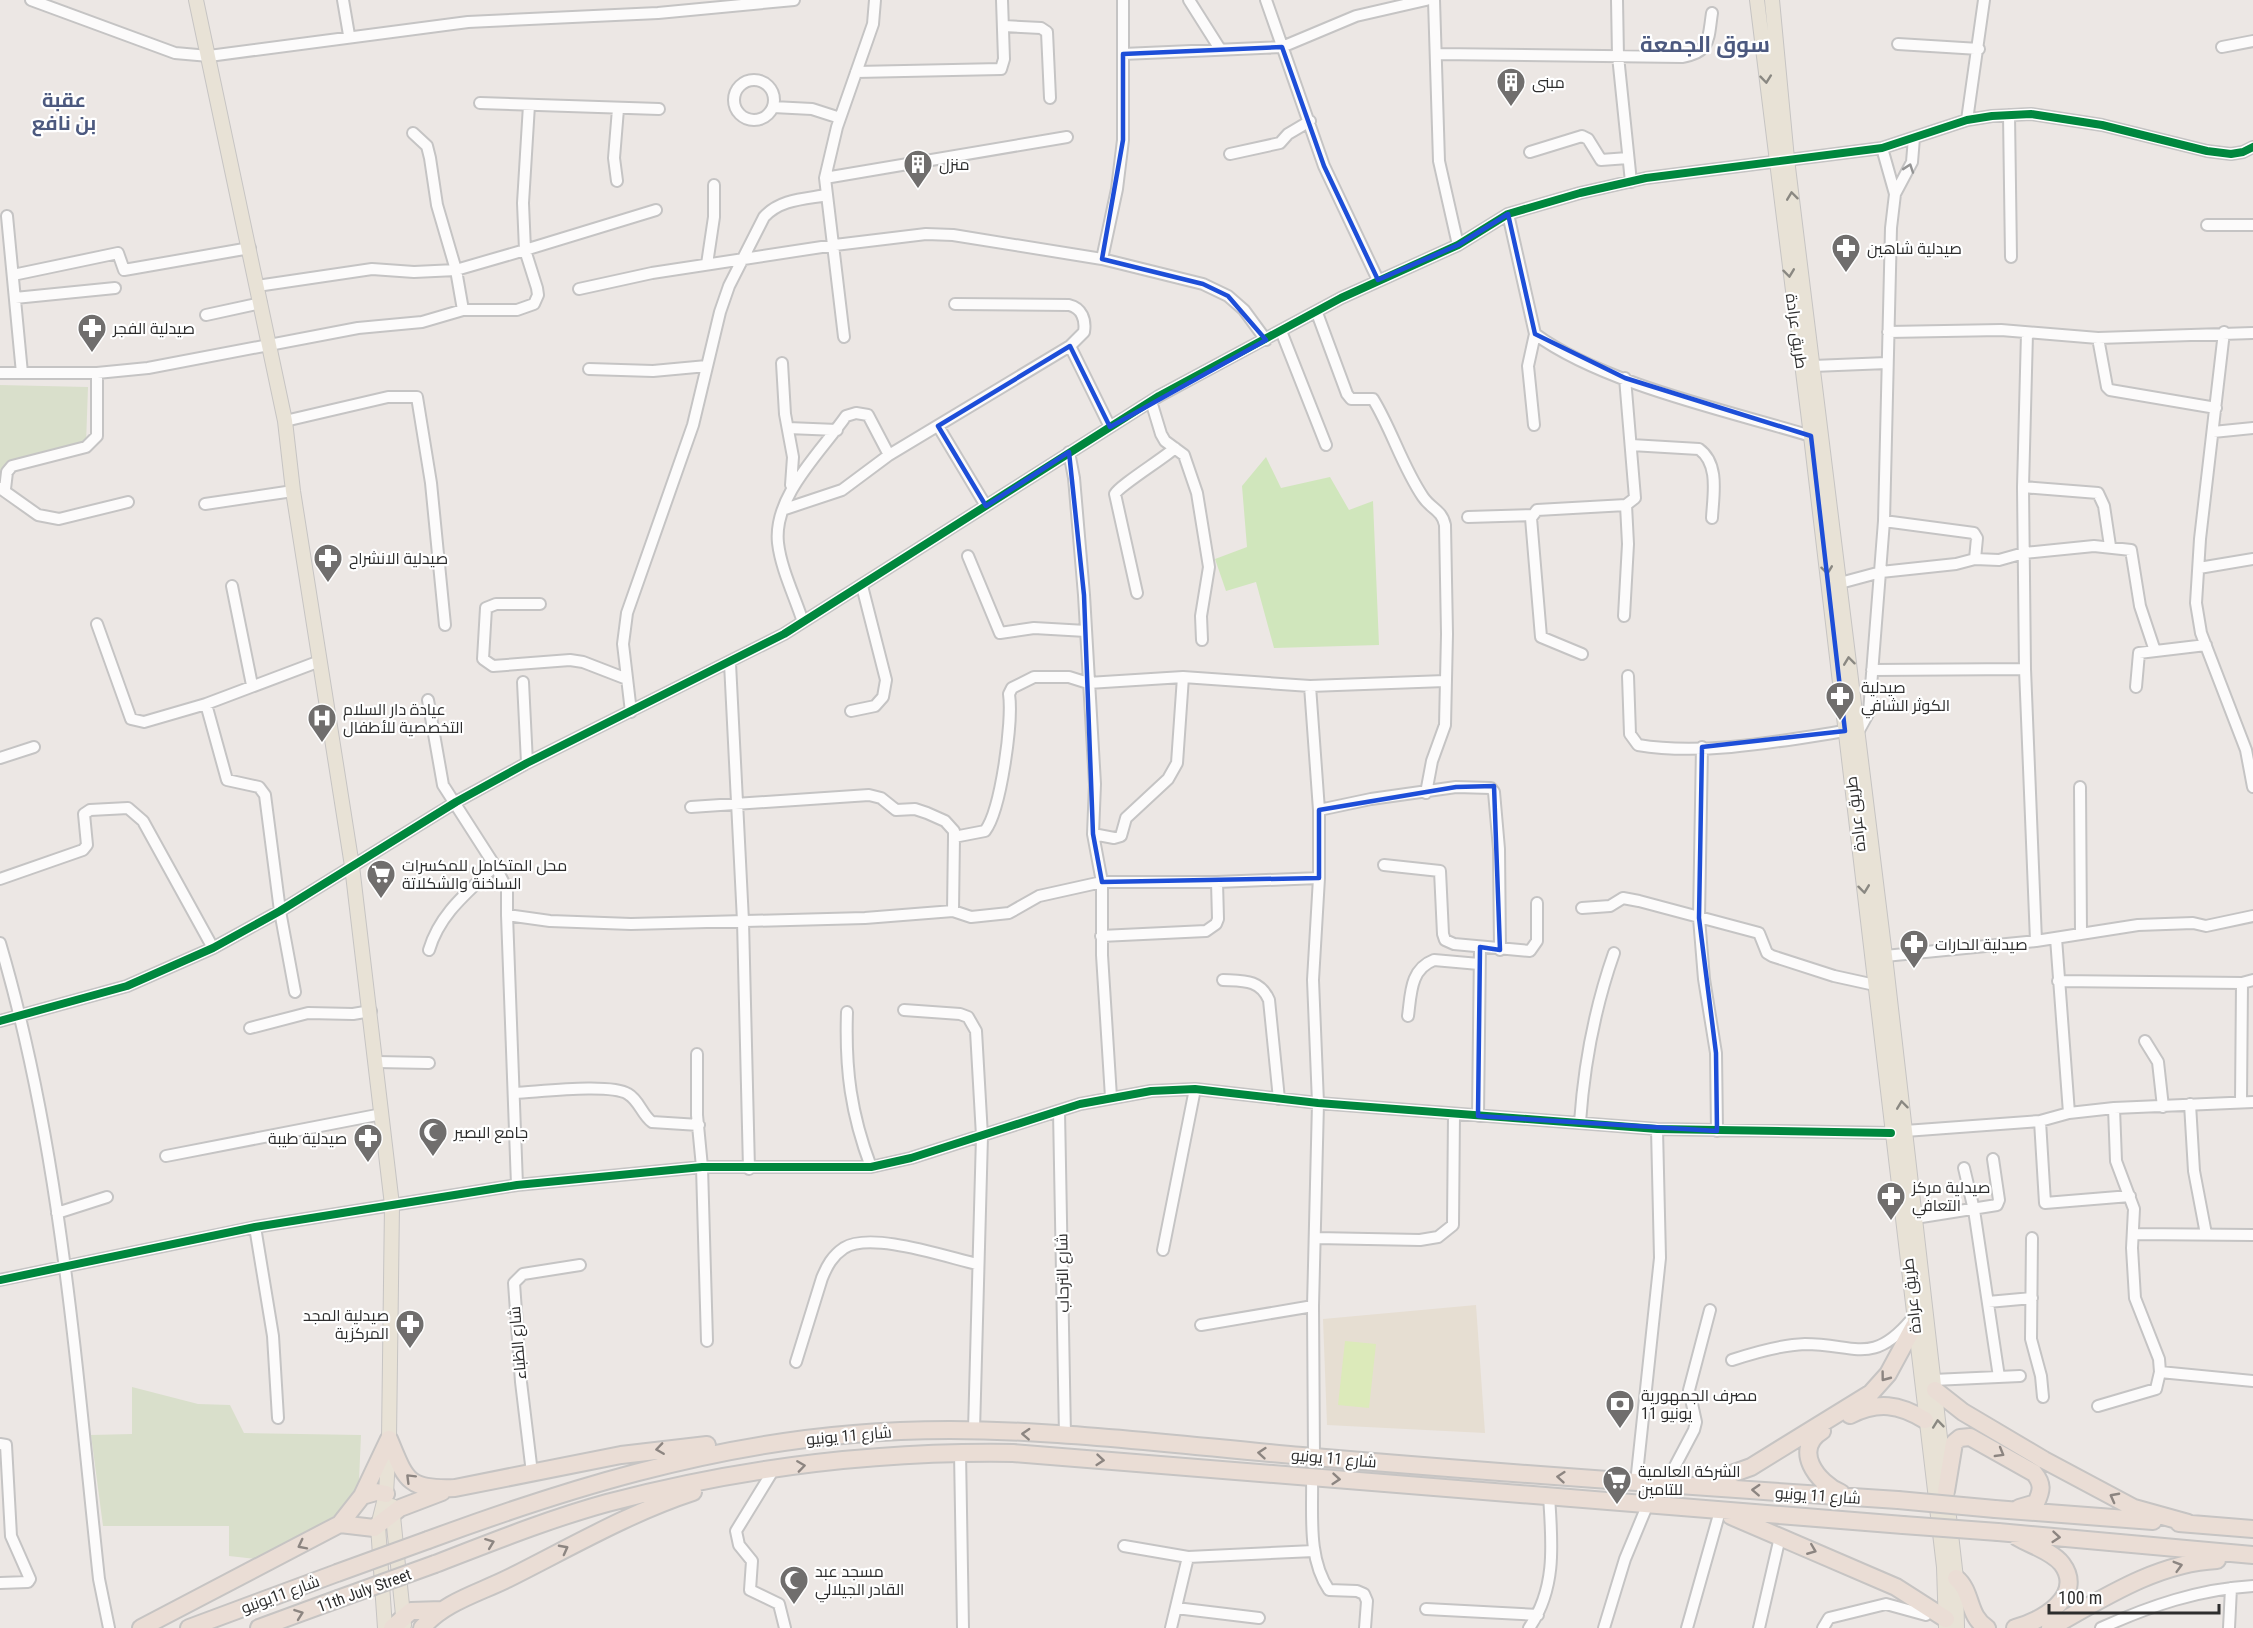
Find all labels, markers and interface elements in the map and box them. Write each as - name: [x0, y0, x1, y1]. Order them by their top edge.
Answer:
- district label: سوق الجمعة: [1640, 32, 1770, 58]
- building icon: مبنى: [1495, 66, 1527, 108]
- place label: مبنى: [1532, 73, 1565, 93]
- one-way arrow: [1759, 74, 1771, 84]
- district label: عقبة بن نافع: [32, 88, 96, 137]
- building icon: منزل: [902, 148, 934, 190]
- place label: منزل: [939, 155, 969, 175]
- one-way arrow: [1902, 163, 1915, 173]
- one-way arrow: [1786, 192, 1799, 201]
- pharmacy icon: صيدلية شاهين: [1830, 232, 1862, 274]
- place label: صيدلية شاهين: [1867, 239, 1962, 259]
- one-way arrow: [1782, 268, 1795, 277]
- street label: طريق عرادة: [1781, 292, 1811, 370]
- pharmacy icon: صيدلية الفجر: [76, 312, 108, 354]
- place label: صيدلية الفجر: [112, 319, 195, 338]
- pharmacy icon: صيدلية الانشراح: [312, 542, 344, 584]
- place label: صيدلية الانشراح: [349, 549, 448, 570]
- one-way arrow: [1820, 566, 1833, 575]
- one-way arrow: [1843, 656, 1856, 665]
- place label: صيدلية الكوثر الشافي: [1861, 678, 1950, 719]
- pharmacy icon: صيدلية الكوثر الشافي: [1824, 680, 1856, 722]
- place label: عيادة دار السلام التخصصية للأطفال: [343, 700, 464, 738]
- hospital icon: عيادة دار السلام التخصصية للأطفال: [306, 702, 338, 744]
- street label: طريق عرادة: [1841, 775, 1871, 853]
- place label: محل المتكامل للمكسرات الساخنة والشكلاتة: [402, 856, 567, 893]
- supermarket icon: محل المتكامل للمكسرات الساخنة والشكلاتة: [365, 858, 397, 900]
- one-way arrow: [1857, 884, 1870, 894]
- pharmacy icon: صيدلية الحارات: [1898, 928, 1930, 970]
- place label: صيدلية الحارات: [1935, 935, 2028, 954]
- one-way arrow: [1896, 1100, 1909, 1109]
- mosque icon: جامع البصير: [417, 1116, 449, 1158]
- pharmacy icon: صيدلية طيبة: [352, 1122, 384, 1164]
- place label: جامع البصير: [453, 1123, 528, 1144]
- place label: صيدلية طيبة: [268, 1129, 347, 1148]
- place label: صيدلية مركز التعافي: [1911, 1178, 1990, 1219]
- pharmacy icon: صيدلية مركز التعافي: [1875, 1180, 1907, 1222]
- street label: شارع الترحاب: [1052, 1233, 1075, 1313]
- street label: طريق عرادة: [1898, 1257, 1926, 1335]
- street label: شارع الظباء: [505, 1305, 532, 1380]
- place label: صيدلية المجد المركزية: [303, 1306, 389, 1343]
- pharmacy icon: صيدلية المجد المركزية: [394, 1308, 426, 1350]
- one-way arrow: [1881, 1370, 1892, 1381]
- place label: مصرف الجمهورية 11 يونيو: [1641, 1386, 1757, 1423]
- bank icon: مصرف الجمهورية 11 يونيو: [1604, 1388, 1636, 1430]
- one-way arrow: [1933, 1419, 1945, 1428]
- street label: شارع 11 يونيو: [805, 1422, 893, 1451]
- one-way arrow: [1021, 1428, 1030, 1441]
- one-way arrow: [655, 1443, 664, 1455]
- street label: شارع 11 يونيو: [1290, 1445, 1378, 1474]
- one-way arrow: [1258, 1446, 1267, 1459]
- one-way arrow: [1994, 1446, 2004, 1458]
- one-way arrow: [1095, 1453, 1104, 1466]
- one-way arrow: [796, 1460, 805, 1472]
- place label: الشركة العالمية للتامين: [1638, 1462, 1741, 1500]
- supermarket icon: الشركة العالمية للتامين: [1601, 1464, 1633, 1506]
- one-way arrow: [1557, 1471, 1566, 1484]
- one-way arrow: [1331, 1472, 1341, 1485]
- one-way arrow: [406, 1474, 417, 1485]
- street label: شارع 11 يونيو: [1774, 1483, 1861, 1510]
- one-way arrow: [1751, 1484, 1760, 1497]
- one-way arrow: [2109, 1493, 2120, 1504]
- one-way arrow: [2052, 1530, 2061, 1543]
- one-way arrow: [297, 1538, 308, 1550]
- one-way arrow: [484, 1538, 495, 1551]
- one-way arrow: [1806, 1543, 1817, 1555]
- one-way arrow: [557, 1545, 568, 1556]
- one-way arrow: [2172, 1561, 2183, 1573]
- place label: مسجد عبد القادر الجيلالي: [815, 1562, 904, 1603]
- mosque icon: مسجد عبد القادر الجيلالي: [778, 1564, 810, 1606]
- street label: 11th July Street: [314, 1565, 414, 1616]
- street label: شارع 11يونيو: [238, 1571, 323, 1619]
- scale bar: [2049, 1577, 2218, 1615]
- text: 100 m: [2058, 1587, 2102, 1608]
- one-way arrow: [293, 1608, 303, 1621]

